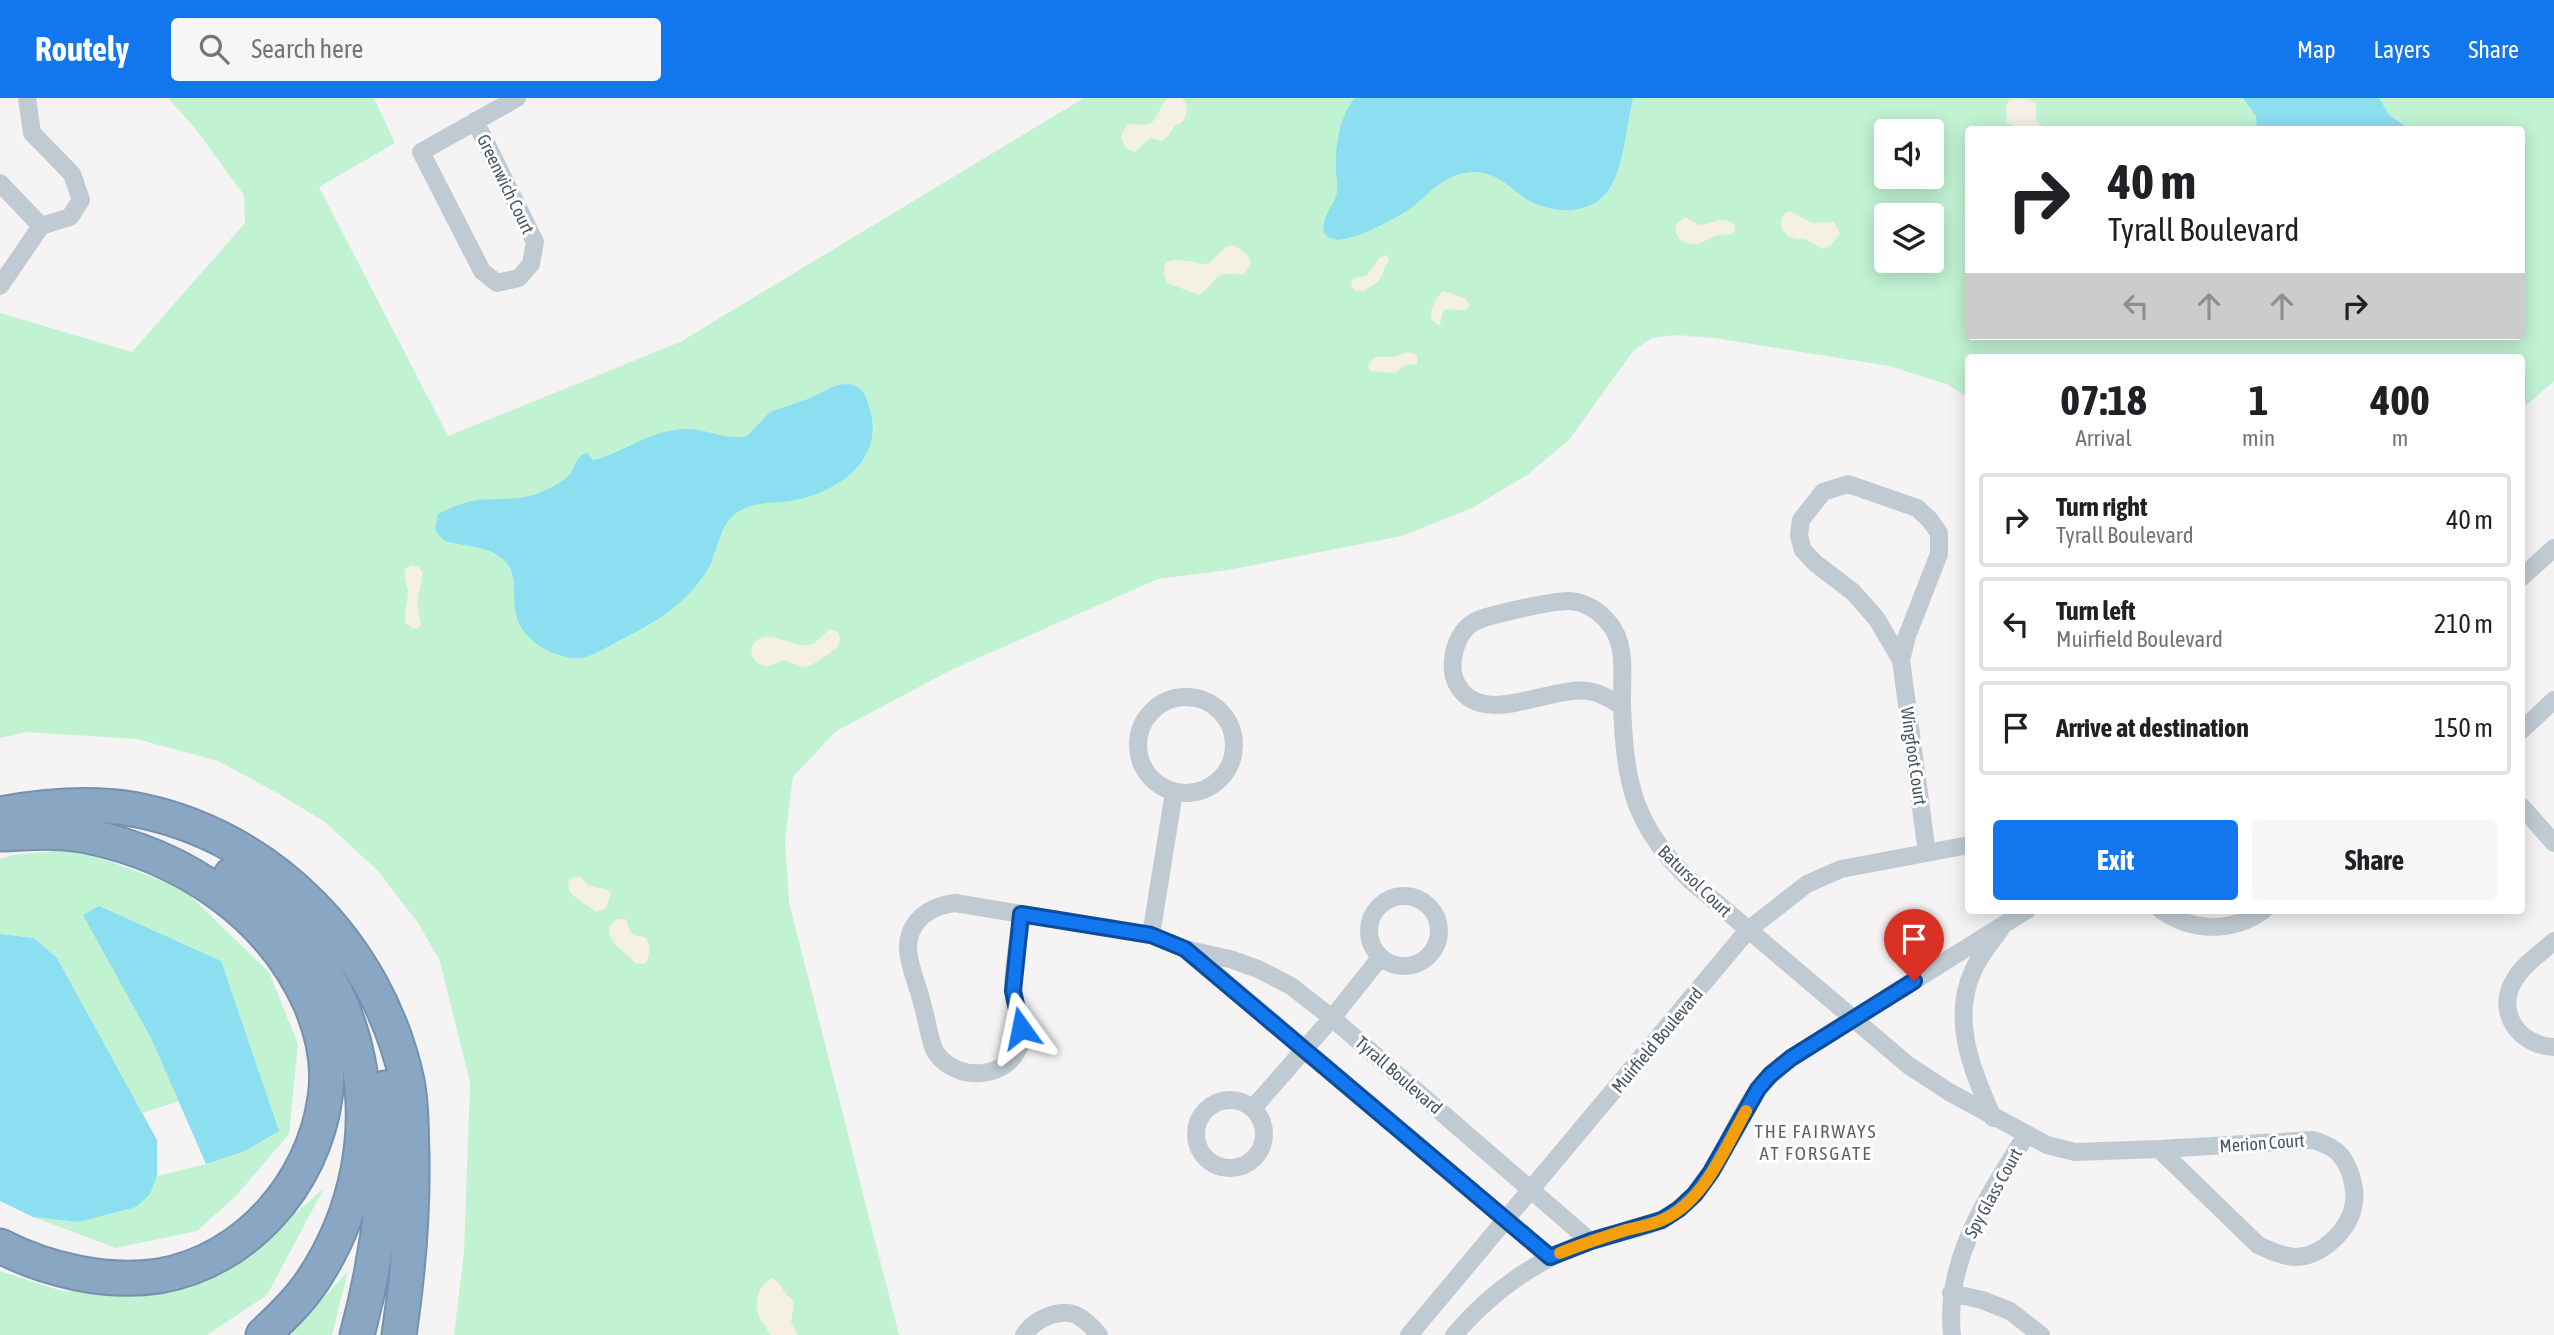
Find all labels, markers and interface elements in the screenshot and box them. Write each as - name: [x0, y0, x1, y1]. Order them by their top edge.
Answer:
- search box: [171, 18, 661, 81]
- text: Routely: [35, 30, 129, 68]
- icon: search: [195, 30, 233, 68]
- text: Search here: [251, 34, 363, 64]
- text: Map: [2297, 36, 2336, 63]
- text: Layers: [2374, 36, 2430, 63]
- text: Share: [2468, 36, 2519, 63]
- map controls: [1874, 119, 1944, 273]
- button: sound: [1874, 119, 1944, 189]
- street label: Greenwich Court: [473, 131, 539, 237]
- text: 40 m: [2108, 153, 2196, 209]
- icon: right: [1993, 154, 2084, 245]
- button: layers: [1874, 203, 1944, 273]
- text: Tyrall Boulevard: [2108, 211, 2299, 248]
- icon: left: [2117, 287, 2155, 325]
- icon: ahead: [2190, 287, 2228, 325]
- icon: ahead: [2263, 287, 2301, 325]
- icon: right: [2336, 287, 2374, 325]
- text: 07:18: [2060, 376, 2147, 424]
- text: 1: [2249, 376, 2268, 424]
- text: 400: [2370, 376, 2430, 424]
- text: Arrival: [2075, 425, 2132, 451]
- text: min: [2242, 425, 2275, 451]
- text: m: [2392, 425, 2408, 451]
- text: Turn right: [2056, 492, 2147, 522]
- icon: right: [1997, 501, 2035, 539]
- text: 40 m: [2446, 505, 2493, 535]
- text: Tyrall Boulevard: [2056, 522, 2194, 548]
- text: Turn left: [2056, 596, 2136, 626]
- icon: left: [1997, 605, 2035, 643]
- text: 210 m: [2434, 609, 2493, 639]
- text: Muirfield Boulevard: [2056, 626, 2223, 652]
- street label: Wingfoot Court: [1897, 706, 1931, 806]
- icon: arrive: [1997, 709, 2035, 747]
- text: Arrive at destination: [2056, 713, 2249, 743]
- text: 150 m: [2434, 713, 2493, 743]
- button: Exit: [1993, 820, 2238, 900]
- button: Share: [2252, 820, 2497, 900]
- street label: Batursol Court: [1654, 841, 1736, 921]
- pin: [1884, 909, 1944, 981]
- icon: arrive: [1895, 920, 1933, 958]
- street label: Muirfield Boulevard: [1607, 983, 1707, 1097]
- position arrow: [984, 991, 1058, 1065]
- street label: Tyrall Boulevard: [1351, 1032, 1447, 1118]
- district label: THE FAIRWAYS AT FORSGATE: [1754, 1120, 1878, 1164]
- street label: Merion Court: [2219, 1130, 2305, 1156]
- street label: Spy Glass Court: [1960, 1145, 2026, 1241]

